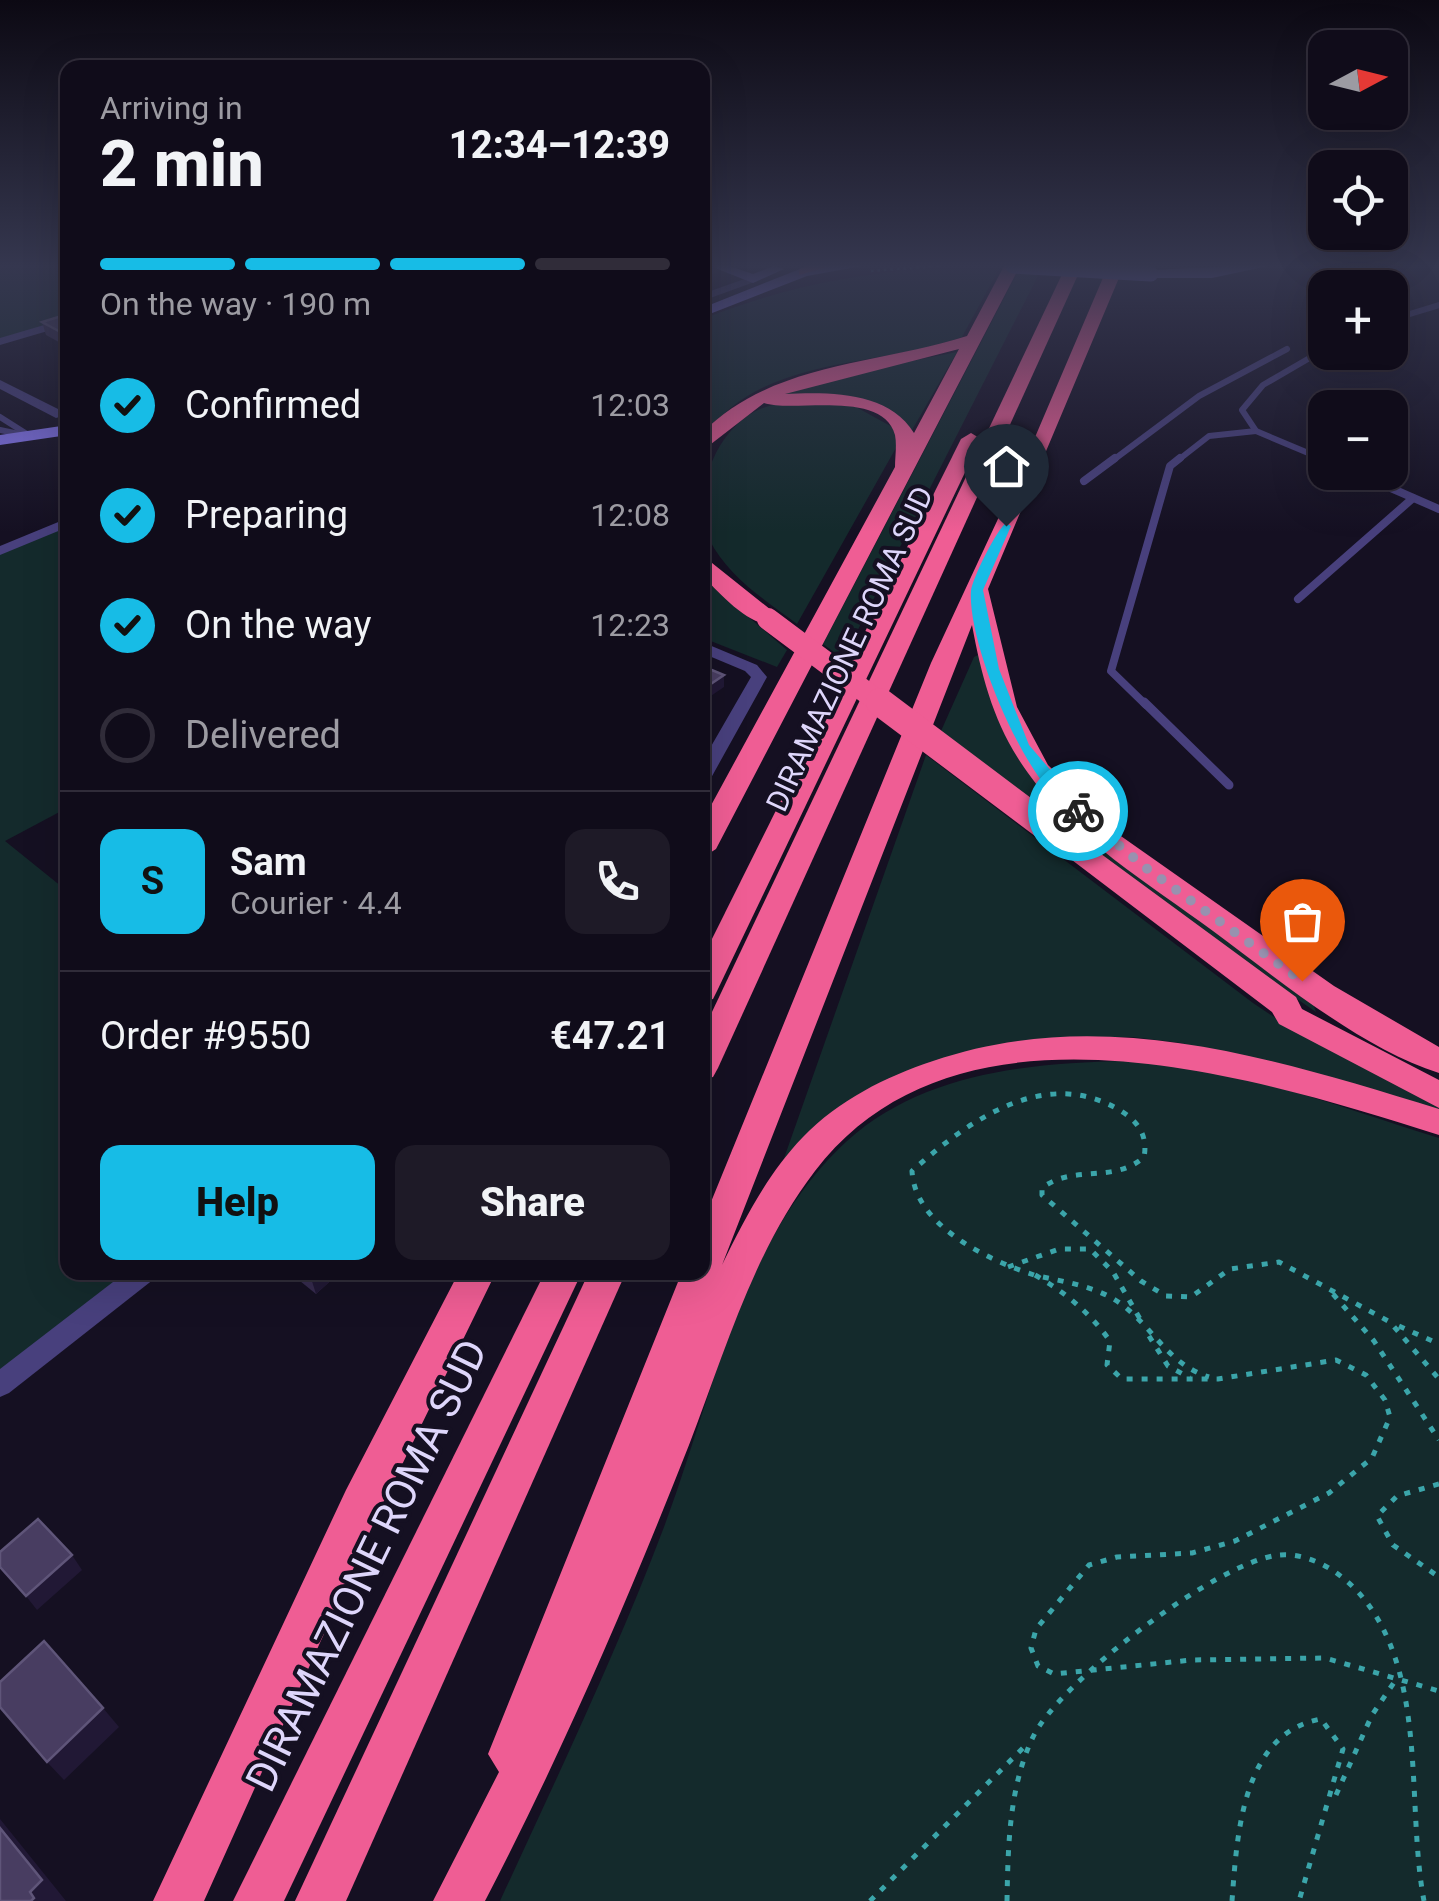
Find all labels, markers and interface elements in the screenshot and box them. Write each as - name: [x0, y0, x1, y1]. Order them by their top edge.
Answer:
- north arrow: [1308, 30, 1408, 130]
- map controls: [1308, 30, 1408, 490]
- text: Arriving in: [100, 89, 243, 127]
- text: 12:34–12:39: [449, 123, 670, 167]
- text: 2 min: [100, 126, 264, 202]
- button: locate: [1308, 150, 1408, 250]
- button: +: [1308, 270, 1408, 370]
- text: On the way · 190 m: [100, 285, 371, 323]
- icon: check: [100, 378, 155, 433]
- text: Confirmed: [185, 383, 361, 427]
- text: 12:03: [590, 386, 670, 424]
- button: −: [1308, 390, 1408, 490]
- pin: [964, 424, 1049, 527]
- icon: home: [979, 439, 1034, 494]
- street label: DIRAMAZIONE ROMA SUD: [759, 481, 940, 817]
- icon: check: [100, 488, 155, 543]
- text: Preparing: [185, 493, 348, 537]
- text: 12:08: [590, 496, 670, 534]
- icon: check: [100, 598, 155, 653]
- text: On the way: [185, 603, 371, 647]
- text: 12:23: [590, 606, 670, 644]
- text: Delivered: [185, 713, 341, 757]
- courier: [1028, 761, 1128, 861]
- icon: bike: [1051, 784, 1106, 839]
- button: phone: [565, 829, 670, 934]
- text: Sam: [230, 840, 307, 884]
- text: S: [141, 859, 164, 903]
- pin: [1260, 879, 1345, 982]
- text: Courier · 4.4: [230, 884, 402, 922]
- icon: bag: [1275, 894, 1330, 949]
- text: Order #9550: [100, 1014, 311, 1058]
- text: €47.21: [550, 1014, 670, 1058]
- button: Help: [100, 1145, 375, 1260]
- button: Share: [395, 1145, 670, 1260]
- street label: DIRAMAZIONE ROMA SUD: [236, 1332, 497, 1799]

